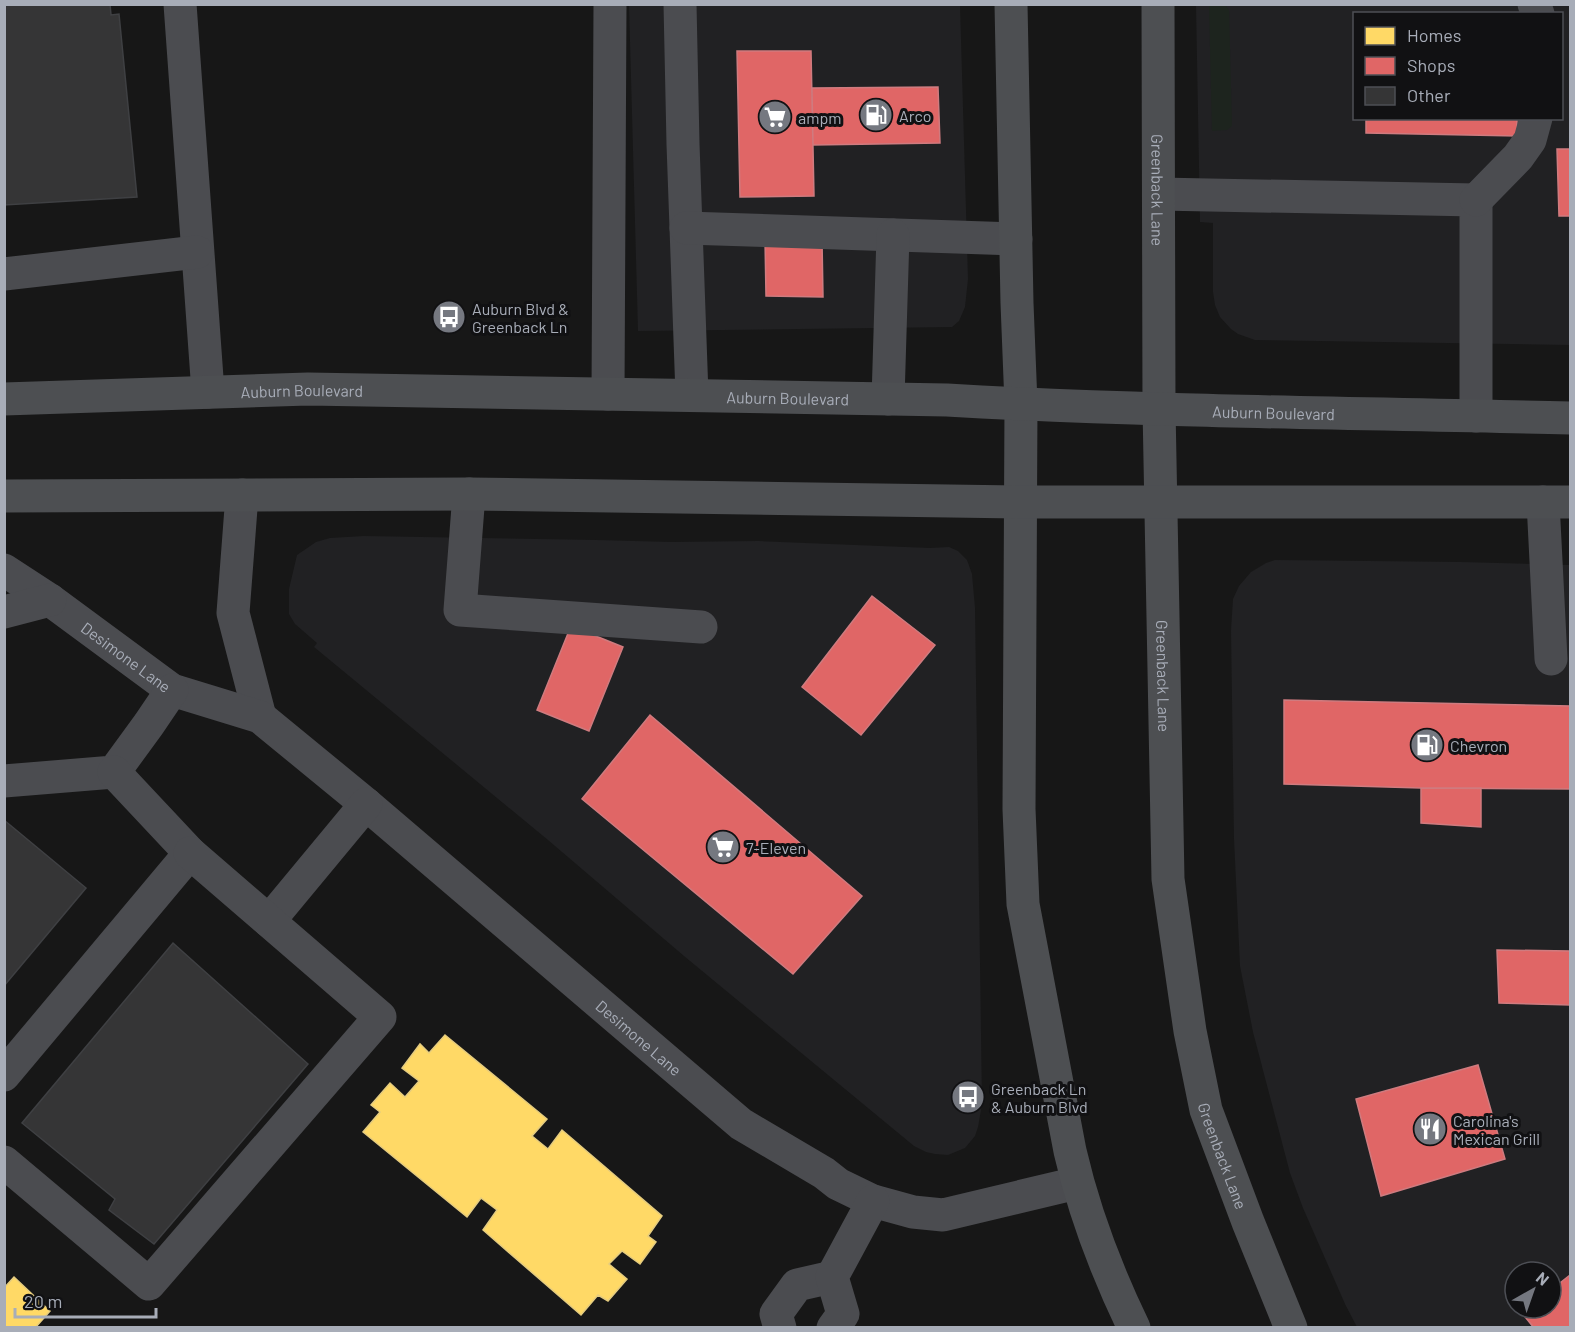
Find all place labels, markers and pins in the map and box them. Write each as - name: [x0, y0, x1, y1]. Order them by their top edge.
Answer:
- fuel station icon: Arco: [858, 97, 894, 133]
- supermarket icon: ampm: [757, 99, 793, 135]
- place label: Arco: [899, 106, 931, 125]
- place label: ampm: [798, 108, 841, 127]
- bus stop icon: Auburn Blvd & Greenback Ln: [431, 299, 467, 335]
- place label: Auburn Blvd & Greenback Ln: [472, 299, 569, 336]
- fuel station icon: Chevron: [1409, 727, 1445, 763]
- place label: Chevron: [1450, 736, 1507, 755]
- supermarket icon: 7-Eleven: [705, 829, 741, 865]
- place label: 7-Eleven: [746, 838, 806, 857]
- bus stop icon: Greenback Ln & Auburn Blvd: [950, 1079, 986, 1115]
- place label: Greenback Ln & Auburn Blvd: [991, 1079, 1088, 1116]
- restaurant icon: Carolina's Mexican Grill: [1412, 1111, 1448, 1147]
- place label: Carolina's Mexican Grill: [1453, 1111, 1540, 1148]

